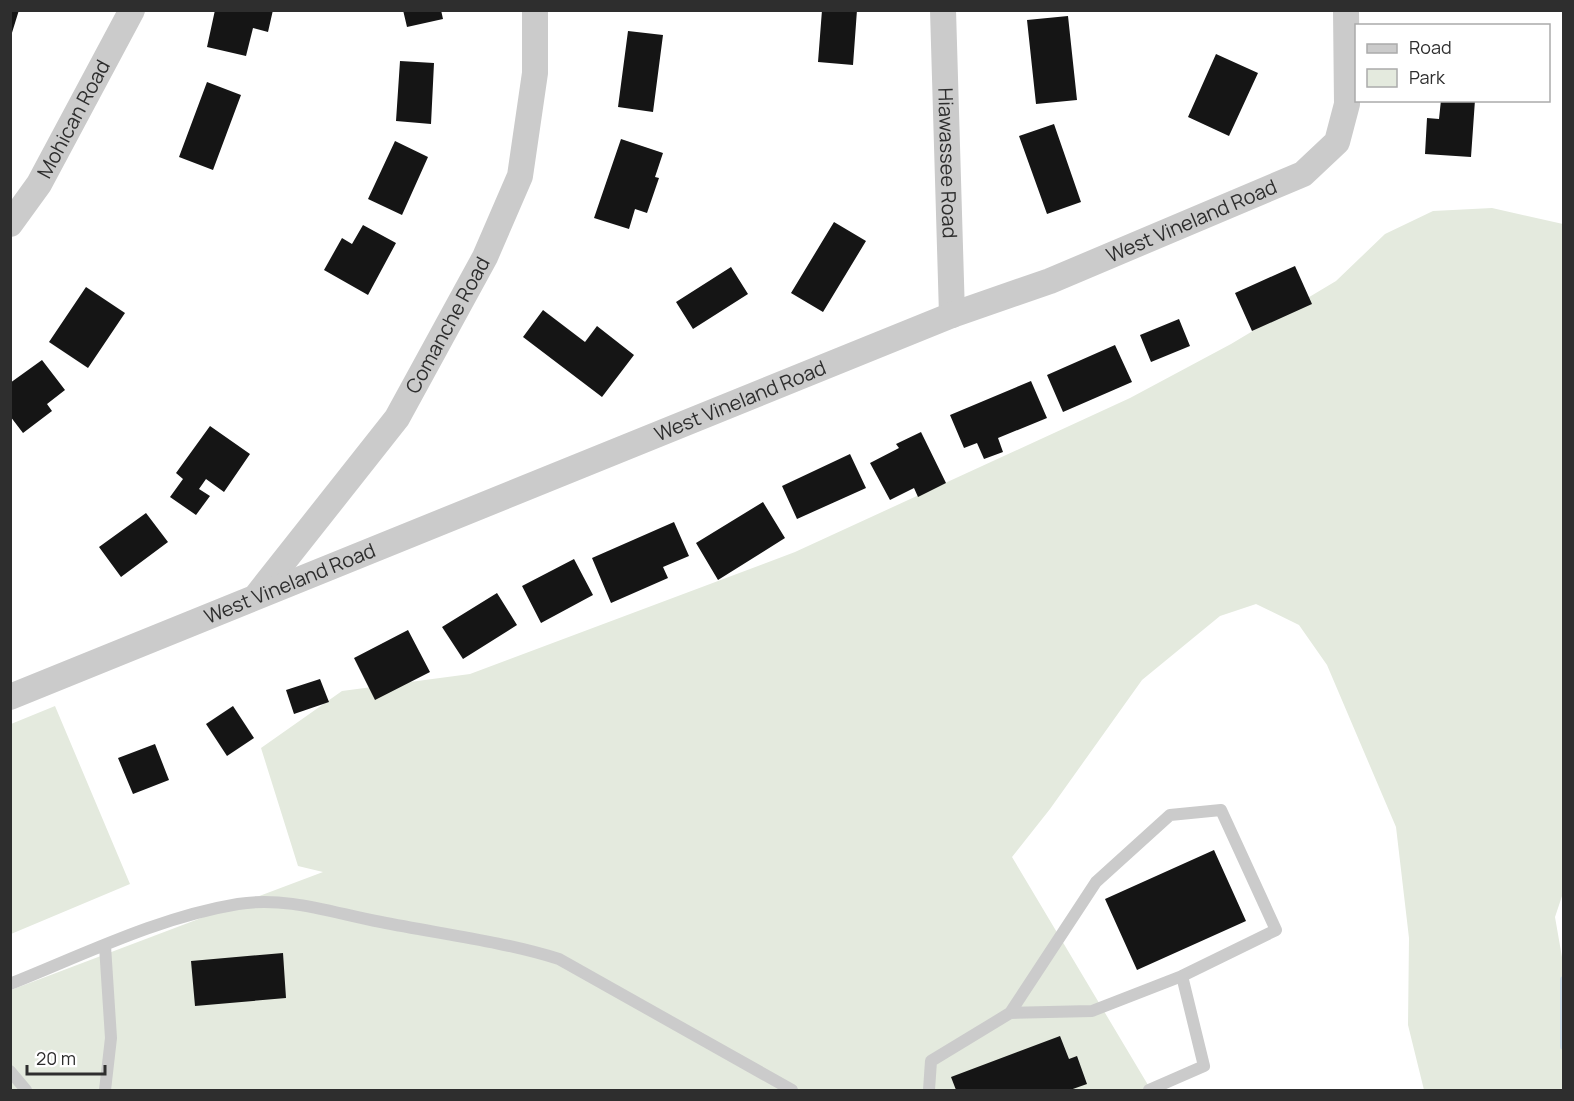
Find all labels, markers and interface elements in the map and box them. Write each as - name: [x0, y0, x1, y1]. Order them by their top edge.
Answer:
- legend: [1355, 24, 1550, 102]
- text: Road: [1409, 35, 1452, 59]
- street label: Mohican Road: [31, 55, 116, 183]
- text: Park: [1409, 65, 1446, 89]
- street label: Hiawassee Road: [932, 87, 964, 239]
- street label: West Vineland Road: [1102, 173, 1281, 269]
- street label: Comanche Road: [399, 252, 496, 398]
- street label: West Vineland Road: [650, 354, 830, 447]
- street label: West Vineland Road: [200, 536, 379, 630]
- scale bar: [27, 1038, 105, 1076]
- text: 20 m: [36, 1046, 76, 1070]

